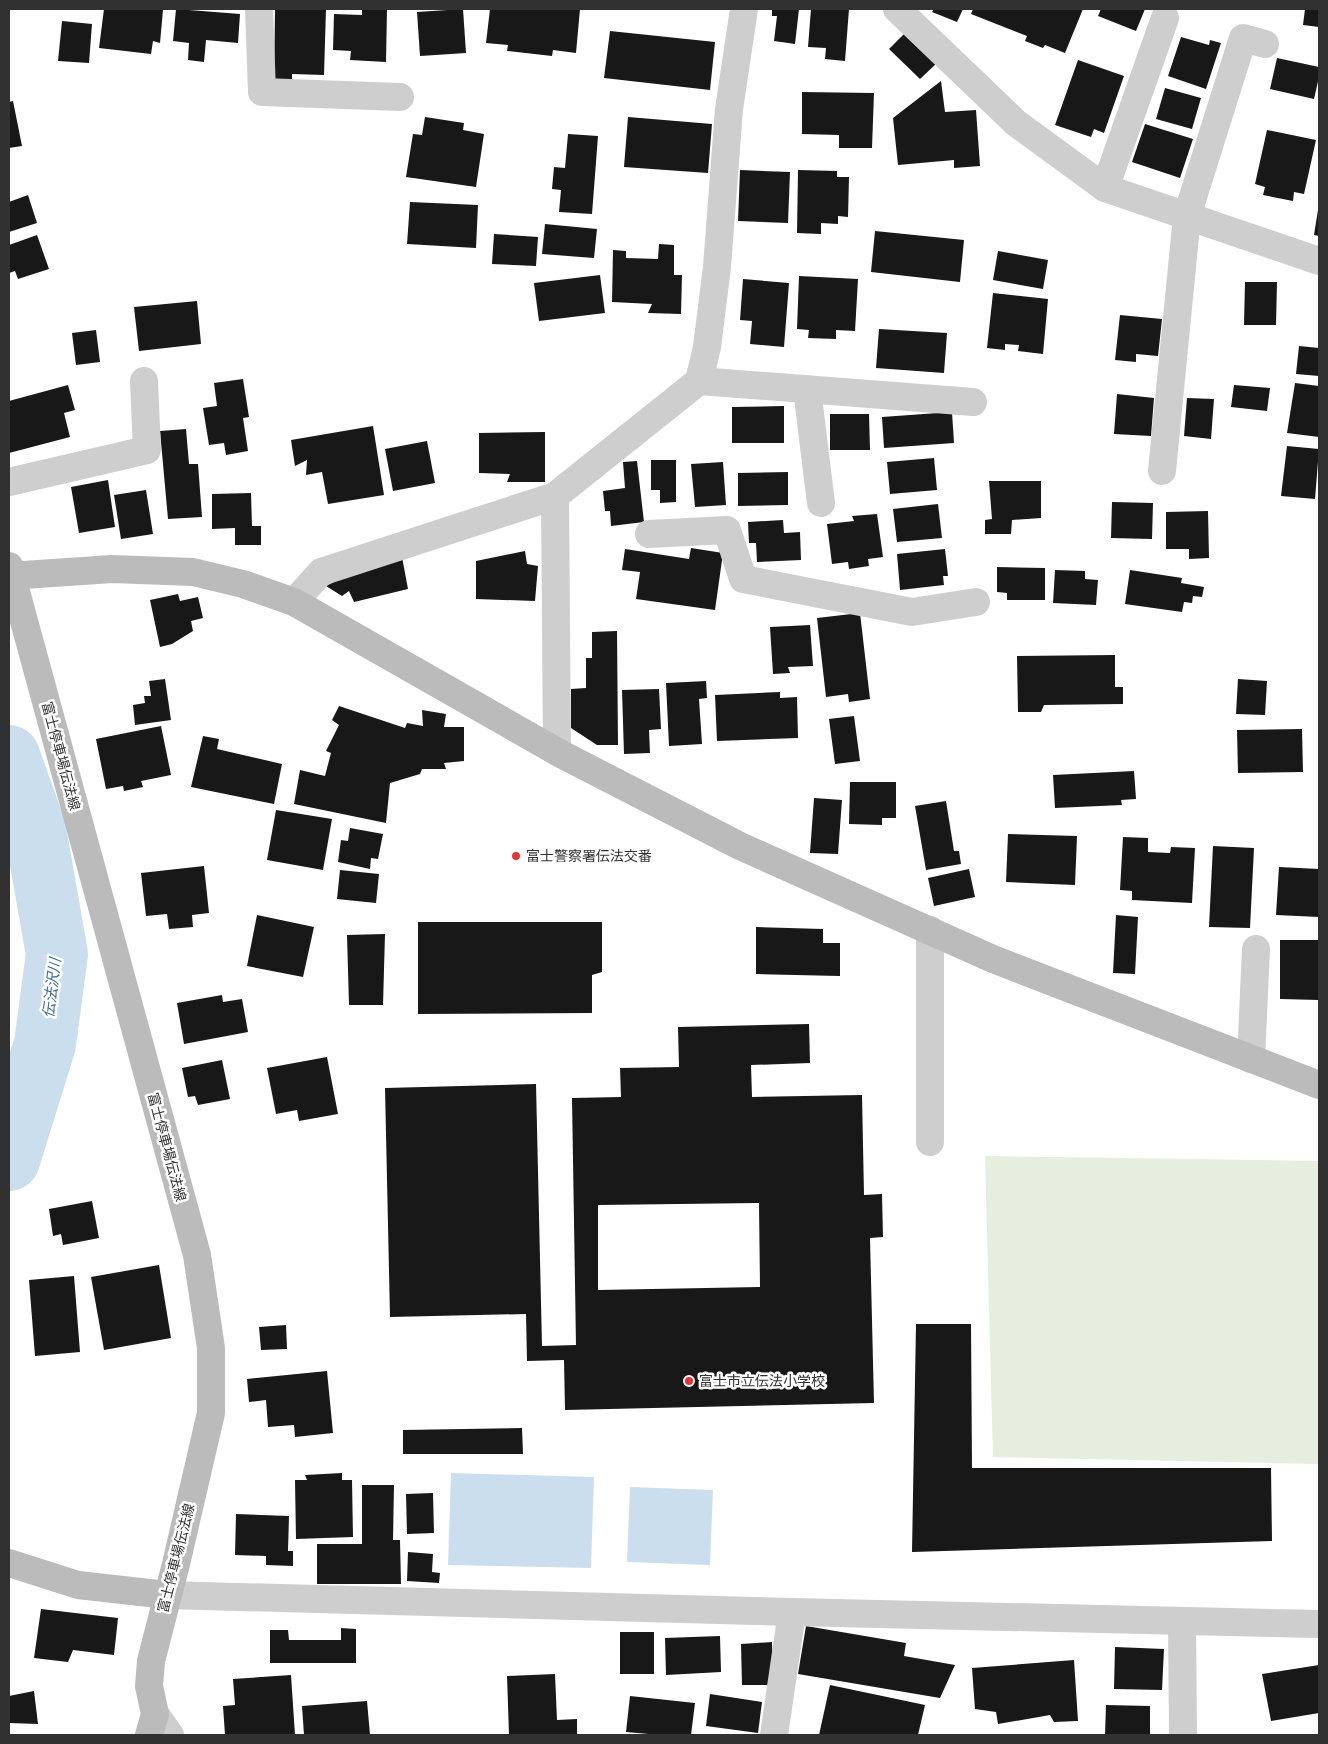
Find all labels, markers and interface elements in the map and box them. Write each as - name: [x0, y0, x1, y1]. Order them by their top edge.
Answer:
- street label: 富士停車場伝法線: [39, 700, 84, 812]
- place label: 富士警察署伝法交番: [526, 847, 652, 864]
- marker: 富士警察署伝法交番: [510, 850, 522, 862]
- water label: 伝法沢川: [38, 955, 64, 1019]
- street label: 富士停車場伝法線: [145, 1091, 190, 1203]
- place label: 富士市立伝法小学校: [699, 1372, 825, 1389]
- marker: 富士市立伝法小学校: [683, 1375, 695, 1387]
- street label: 富士停車場伝法線: [154, 1501, 197, 1614]

